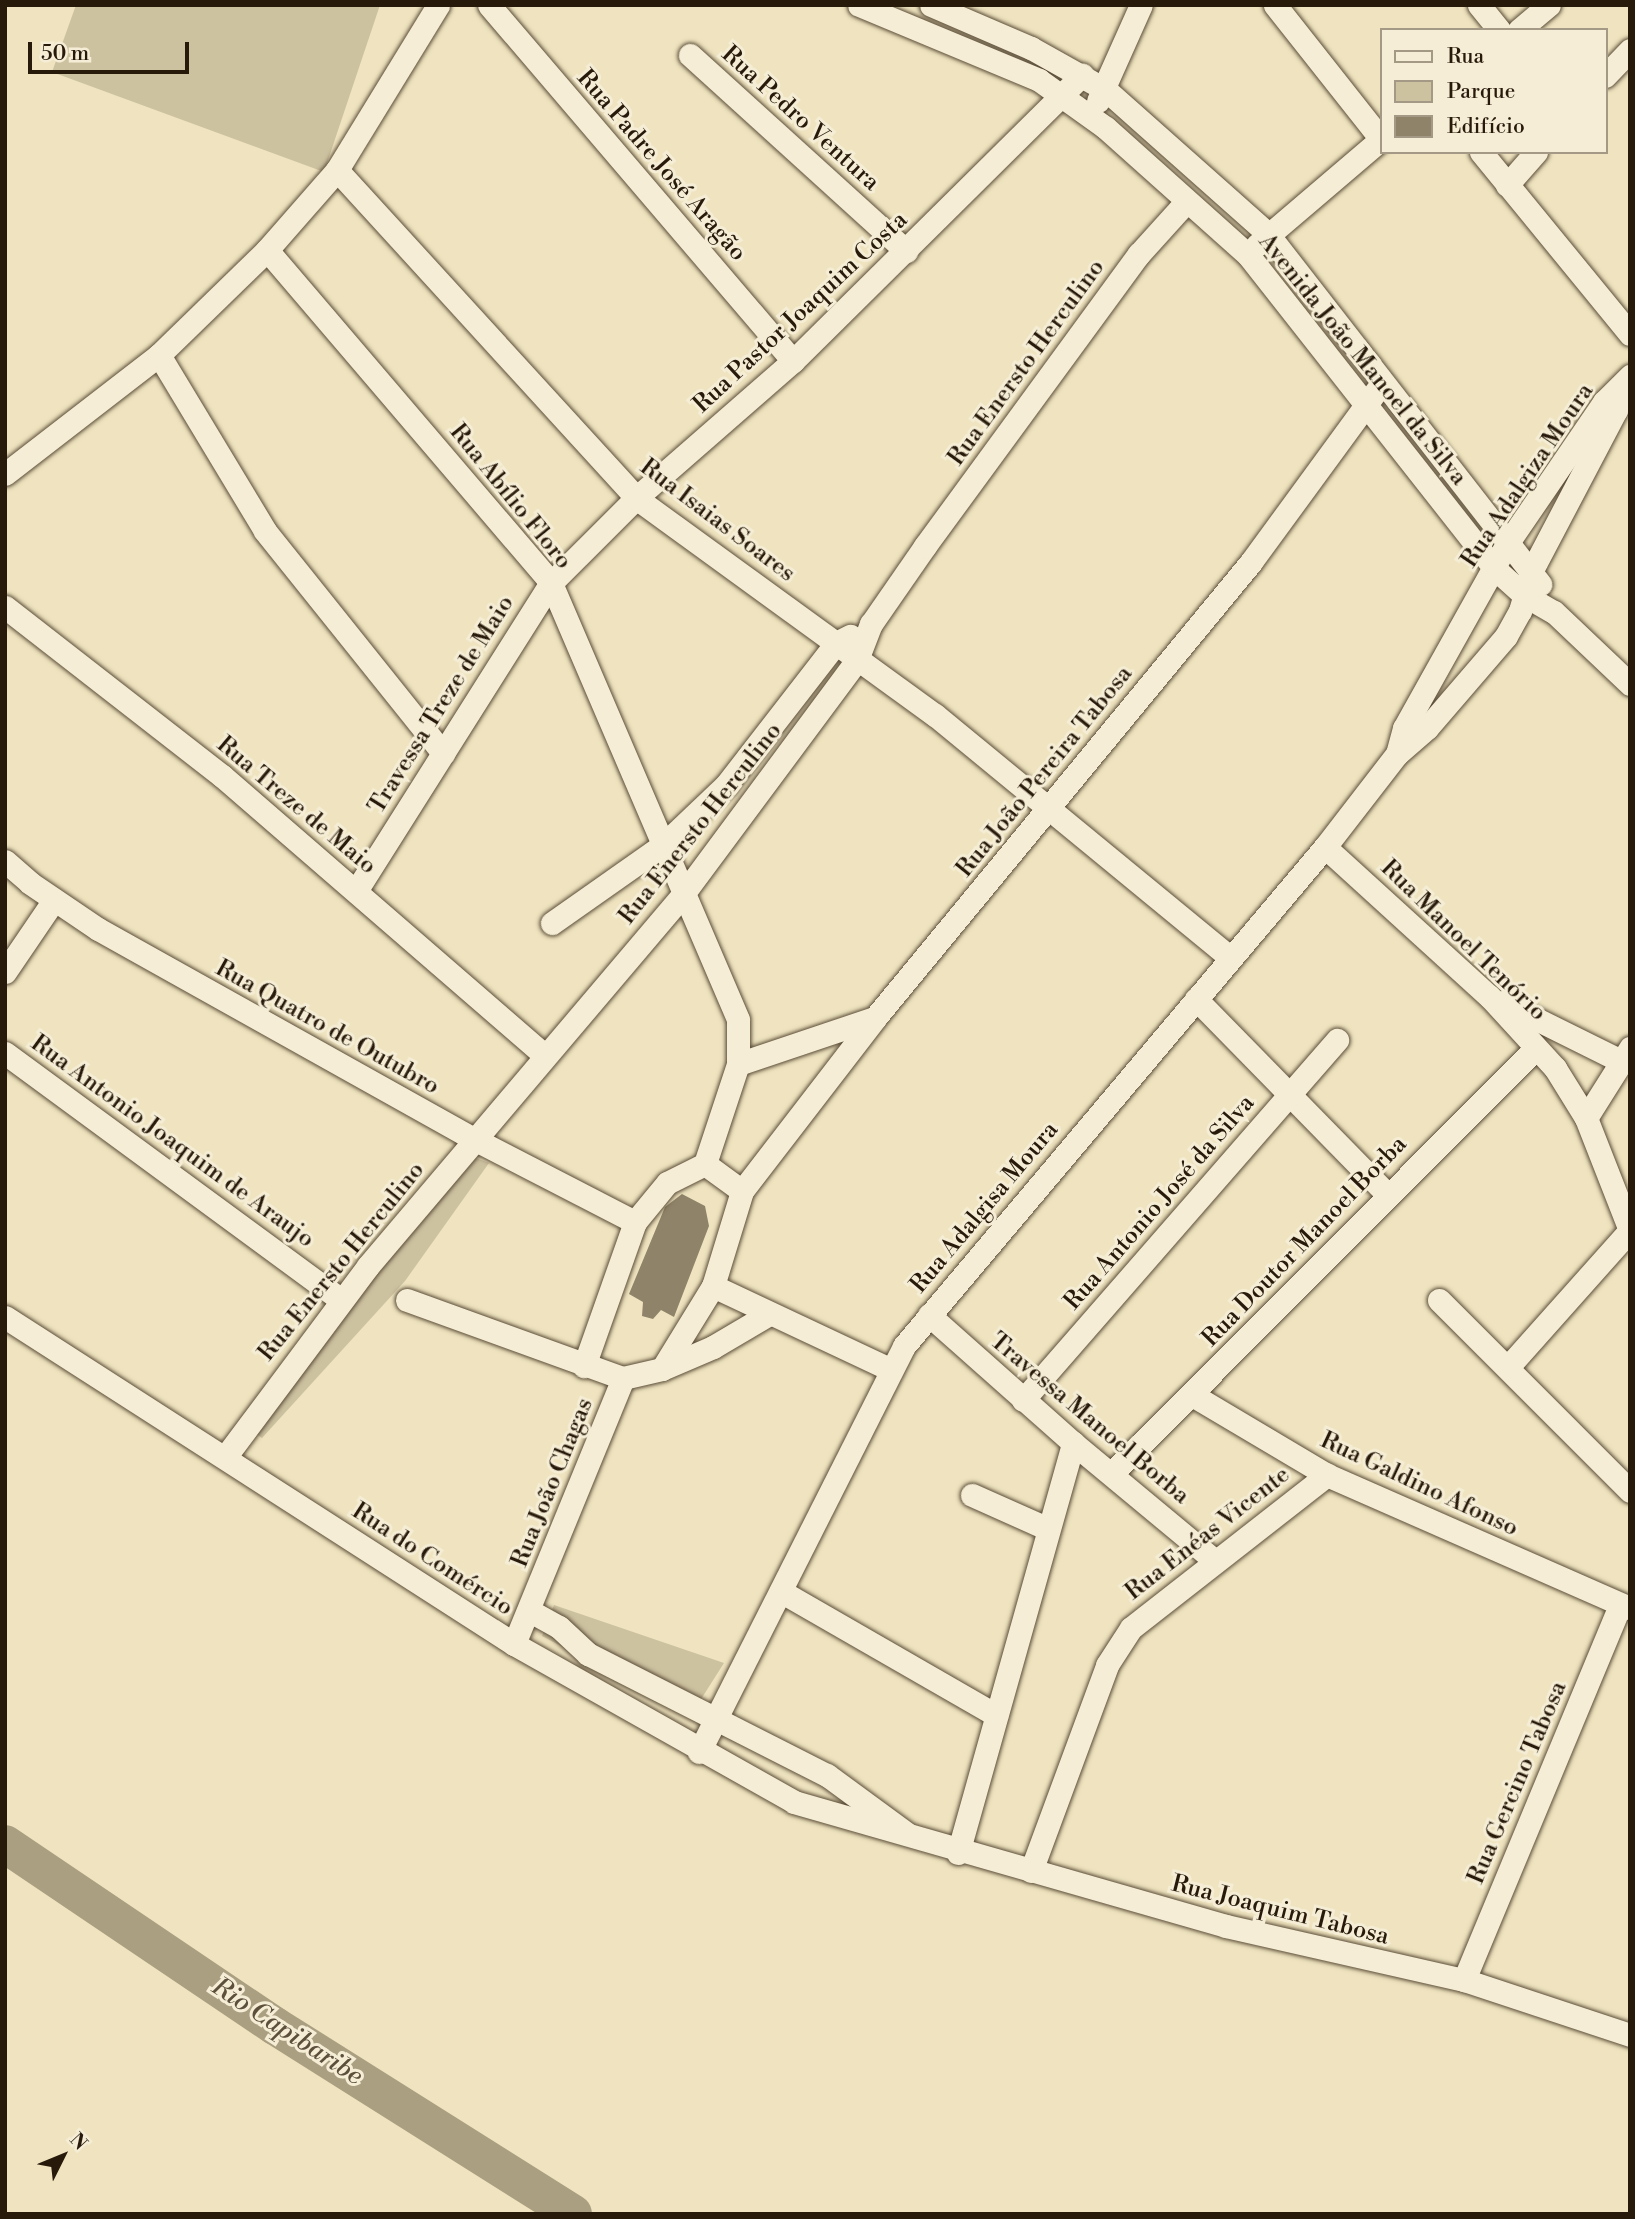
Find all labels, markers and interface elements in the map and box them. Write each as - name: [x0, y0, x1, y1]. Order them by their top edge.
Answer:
- scale bar: [32, 28, 192, 72]
- legend: [1380, 28, 1607, 154]
- text: 50 m: [41, 41, 89, 67]
- street label: Rua Pedro Ventura: [715, 41, 885, 197]
- text: Rua: [1447, 44, 1484, 70]
- street label: Rua Padre José Aragão: [570, 65, 752, 267]
- text: Parque: [1447, 79, 1515, 105]
- text: Edifício: [1447, 114, 1525, 140]
- street label: Rua Pastor Joaquim Costa: [688, 206, 914, 420]
- street label: Avenida João Manoel da Silva: [1252, 228, 1472, 492]
- street label: Rua Enersto Herculino: [942, 254, 1112, 472]
- street label: Rua Adalgiza Moura: [1456, 378, 1600, 574]
- street label: Rua Abílio Floro: [443, 419, 577, 575]
- street label: Rua Isaias Soares: [634, 453, 800, 589]
- street label: Travessa Treze de Maio: [363, 590, 521, 820]
- street label: Rua João Pereira Tabosa: [951, 660, 1139, 884]
- street label: Rua Enersto Herculino: [613, 717, 789, 931]
- street label: Rua Treze de Maio: [210, 731, 382, 881]
- street label: Rua Manoel Tenório: [1374, 854, 1552, 1028]
- street label: Rua Quatro de Outubro: [210, 954, 444, 1102]
- street label: Rua Antonio Joaquim de Araujo: [25, 1029, 319, 1255]
- street label: Rua Antonio José da Silva: [1059, 1090, 1261, 1316]
- street label: Rua Adalgisa Moura: [905, 1116, 1065, 1300]
- street label: Rua Doutor Manoel Borba: [1197, 1131, 1413, 1353]
- street label: Rua Enersto Herculino: [253, 1157, 431, 1367]
- street label: Travessa Manoel Borba: [983, 1327, 1195, 1511]
- street label: Rua João Chagas: [506, 1394, 600, 1572]
- street label: Rua Galdino Afonso: [1315, 1427, 1523, 1543]
- street label: Rua Enéas Vicente: [1120, 1461, 1296, 1607]
- street label: Rua do Comércio: [346, 1497, 518, 1623]
- street label: Rua Gercino Tabosa: [1462, 1677, 1574, 1889]
- street label: Rua Joaquim Tabosa: [1168, 1870, 1392, 1952]
- water label: Rio Capibaribe: [206, 1972, 368, 2092]
- north arrow: [28, 2121, 98, 2191]
- text: N: [64, 2128, 92, 2155]

